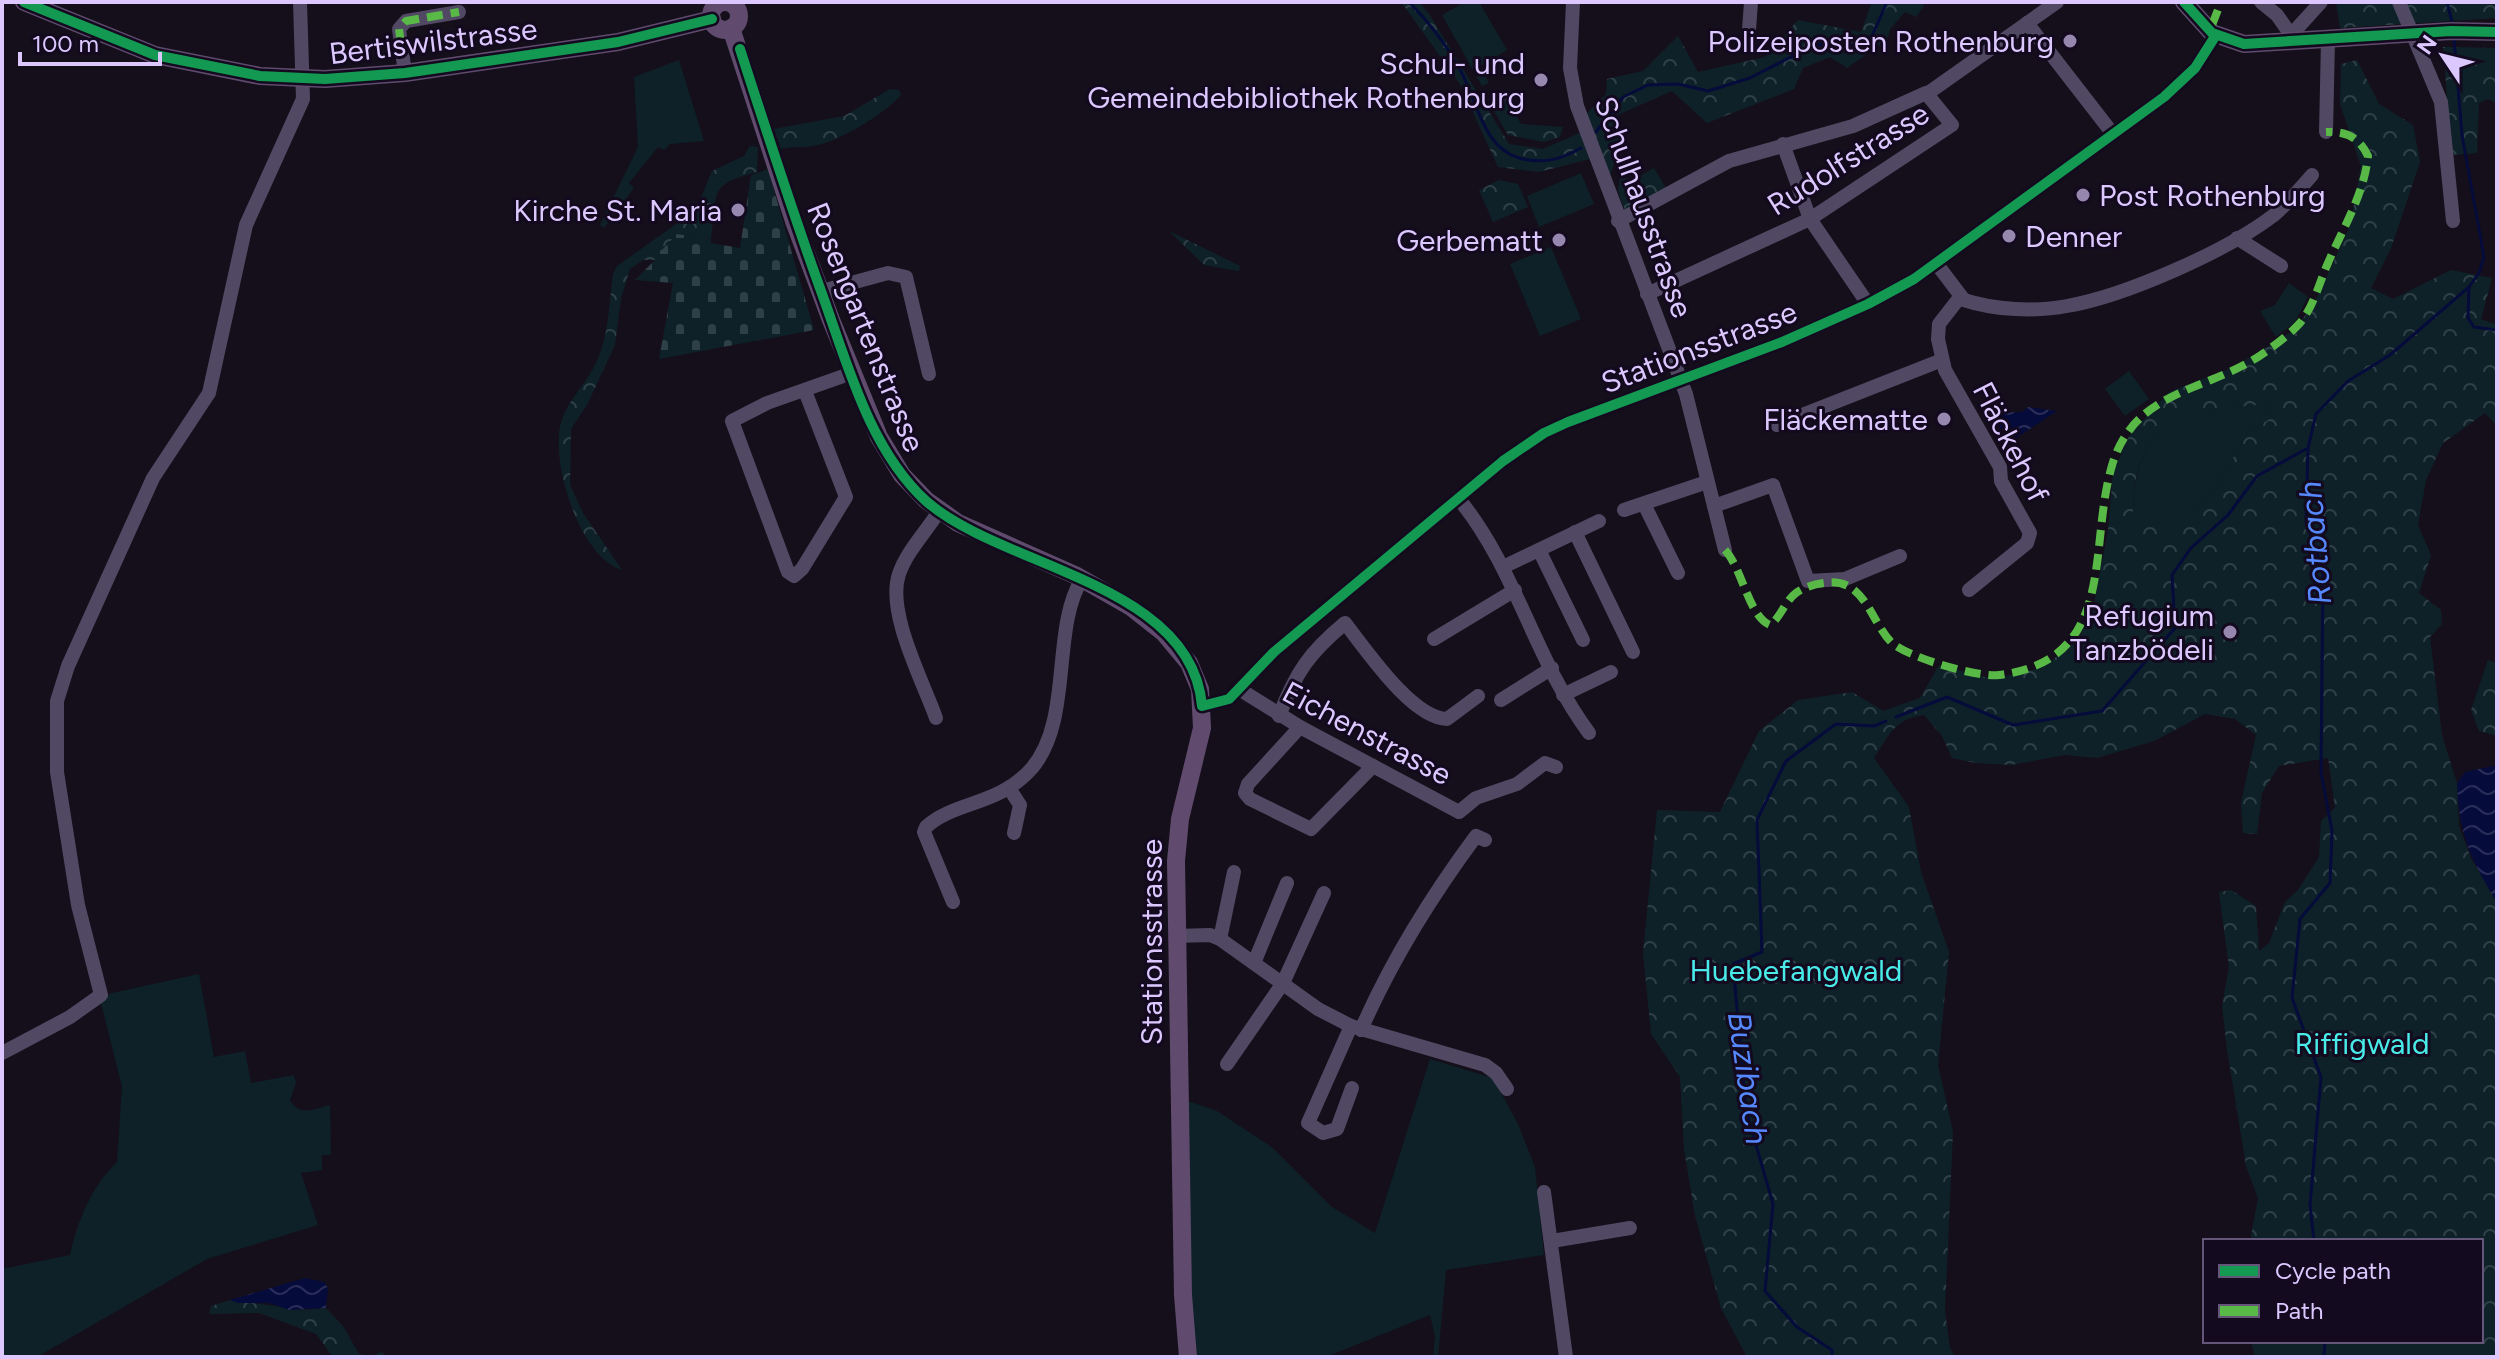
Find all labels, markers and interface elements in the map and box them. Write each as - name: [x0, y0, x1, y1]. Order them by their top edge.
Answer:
- street label: Bertiswilstrasse: [327, 10, 539, 72]
- scale bar: [20, 16, 160, 66]
- north arrow: [2403, 16, 2483, 96]
- place label: Polizeiposten Rothenburg: [1708, 23, 2054, 60]
- text: 100 m: [32, 29, 99, 58]
- text: N: [2411, 30, 2443, 60]
- marker: Polizeiposten Rothenburg: [2061, 32, 2079, 50]
- place label: Schul- und Gemeindebibliothek Rothenburg: [1087, 45, 1525, 116]
- marker: Schul- und Gemeindebibliothek Rothenburg: [1532, 71, 1550, 89]
- street label: Schulhausstrasse: [1587, 91, 1701, 323]
- street label: Rudolfstrasse: [1760, 95, 1936, 223]
- place label: Post Rothenburg: [2099, 177, 2326, 214]
- marker: Post Rothenburg: [2074, 186, 2092, 204]
- place label: Kirche St. Maria: [513, 192, 722, 229]
- street label: Rosengartenstrasse: [799, 197, 933, 457]
- marker: Kirche St. Maria: [729, 201, 747, 219]
- place label: Denner: [2025, 218, 2122, 255]
- place label: Gerbematt: [1396, 222, 1543, 259]
- marker: Denner: [2000, 227, 2018, 245]
- marker: Gerbematt: [1550, 231, 1568, 249]
- street label: Stationsstrasse: [1596, 293, 1802, 401]
- street label: Fläckehof: [1965, 376, 2057, 508]
- place label: Fläckematte: [1763, 401, 1928, 438]
- marker: Fläckematte: [1935, 410, 1953, 428]
- water label: Rotbach: [2291, 480, 2339, 606]
- place label: Refugium Tanzbödeli: [2070, 597, 2214, 668]
- marker: Refugium Tanzbödeli: [2221, 623, 2239, 641]
- street label: Eichenstrasse: [1276, 673, 1458, 793]
- street label: Stationsstrasse: [1133, 839, 1170, 1045]
- park label: Huebefangwald: [1690, 952, 1902, 989]
- water label: Buzibach: [1720, 1009, 1776, 1147]
- park label: Riffigwald: [2294, 1025, 2430, 1062]
- legend: [2203, 1239, 2483, 1343]
- text: Cycle path: [2275, 1256, 2391, 1285]
- text: Path: [2275, 1296, 2323, 1325]

